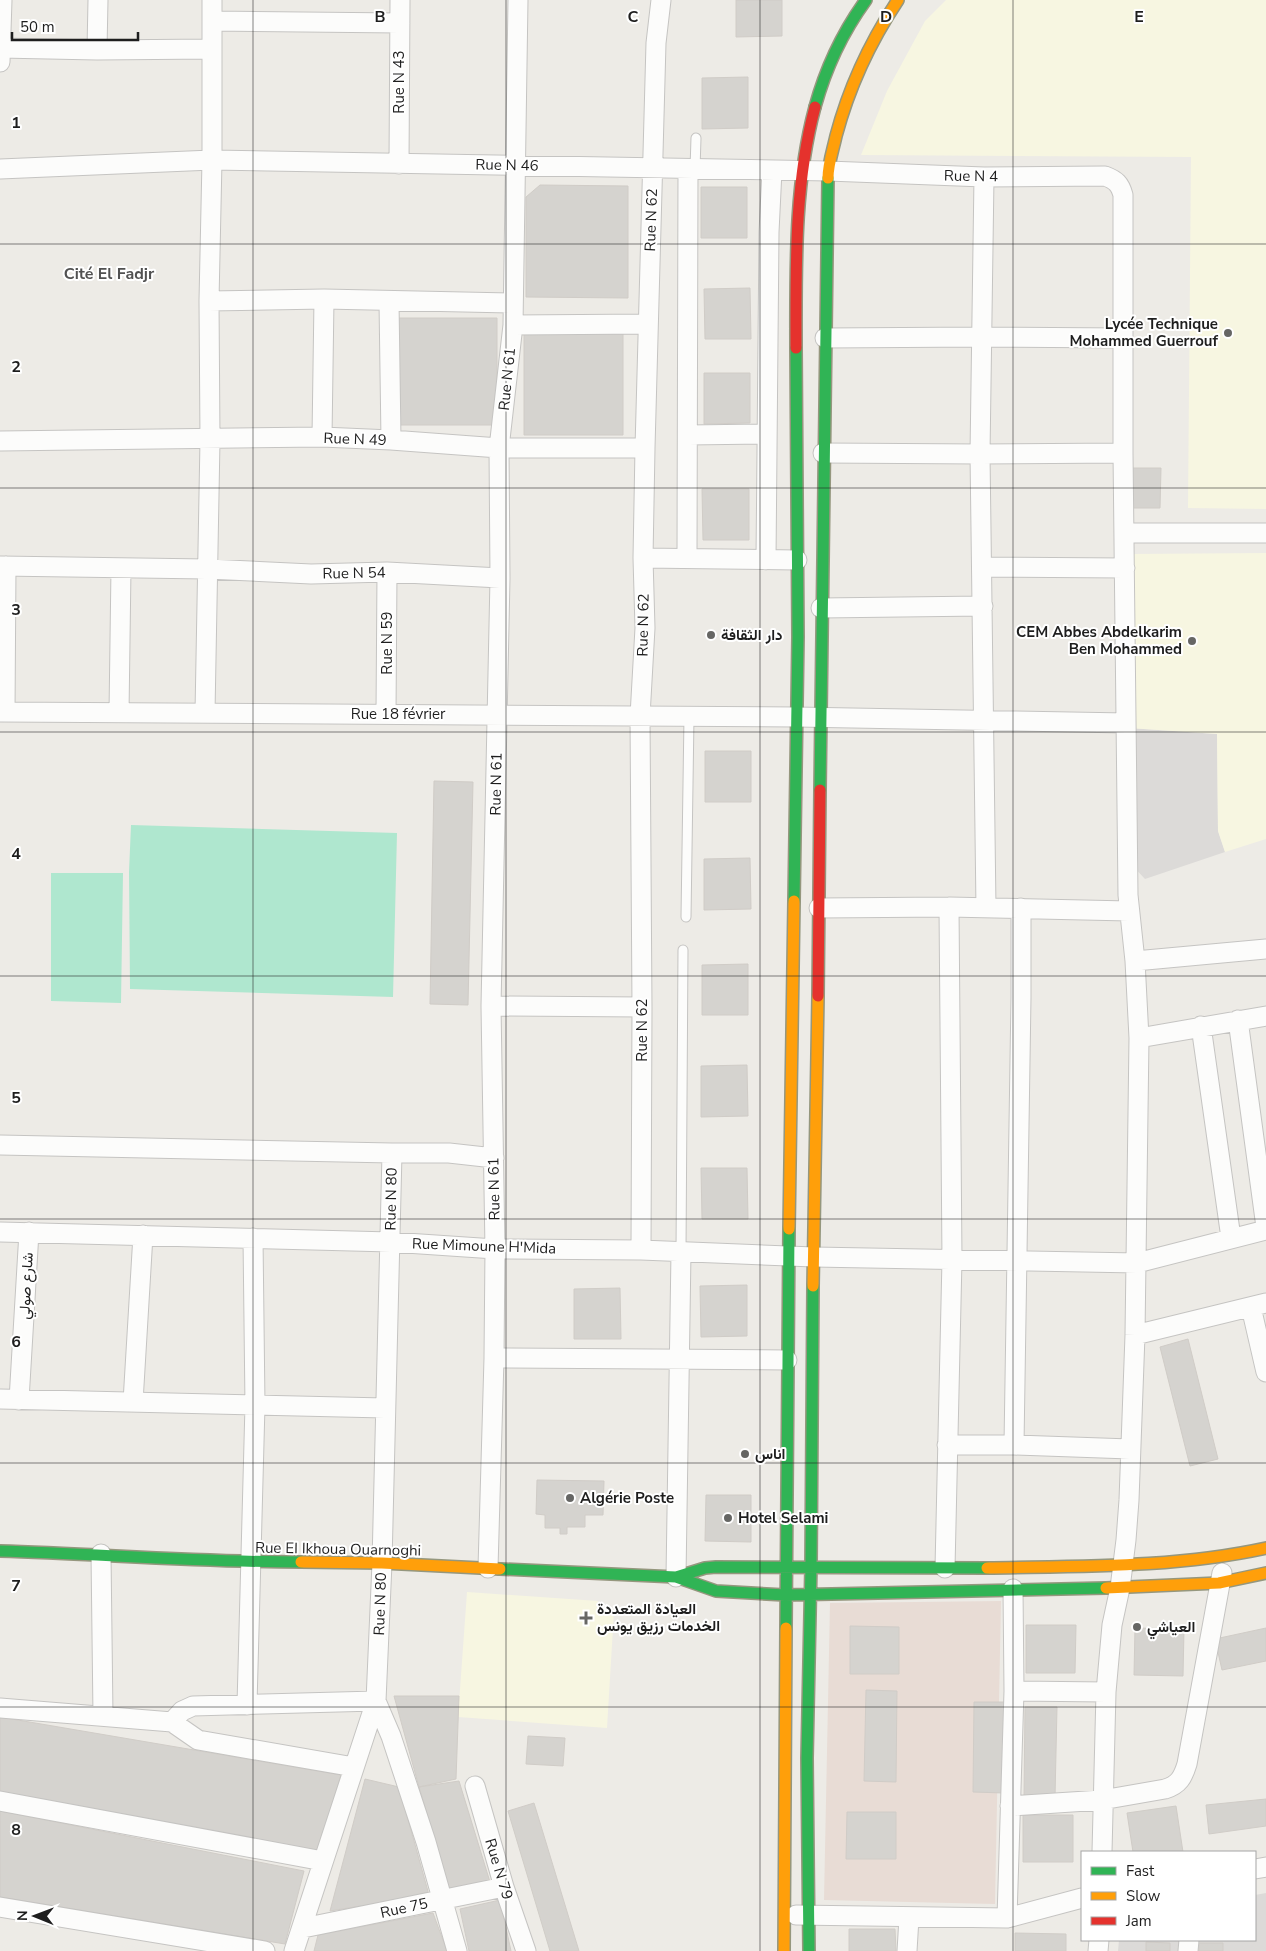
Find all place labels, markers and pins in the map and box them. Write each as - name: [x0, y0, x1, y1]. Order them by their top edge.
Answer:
- place label: Lycée Technique Mohammed Guerrouf: [1070, 314, 1219, 351]
- marker: Lycée Technique Mohammed Guerrouf: [1222, 327, 1234, 339]
- place label: CEM Abbes Abdelkarim Ben Mohammed: [1016, 622, 1182, 659]
- place label: دار الثقافة: [721, 625, 783, 645]
- marker: دار الثقافة: [705, 629, 717, 641]
- marker: CEM Abbes Abdelkarim Ben Mohammed: [1186, 635, 1198, 647]
- place label: اناس: [755, 1444, 785, 1464]
- marker: اناس: [739, 1448, 751, 1460]
- place label: Algérie Poste: [580, 1488, 674, 1508]
- marker: Algérie Poste: [564, 1492, 576, 1504]
- place label: Hotel Selami: [738, 1508, 828, 1528]
- marker: Hotel Selami: [722, 1512, 734, 1524]
- place label: العيادة المتعددة الخدمات رزيق يونس: [597, 1599, 720, 1636]
- marker: العيادة المتعددة الخدمات رزيق يونس: [579, 1611, 593, 1625]
- place label: العياشي: [1147, 1617, 1195, 1640]
- marker: العياشي: [1131, 1621, 1143, 1633]

